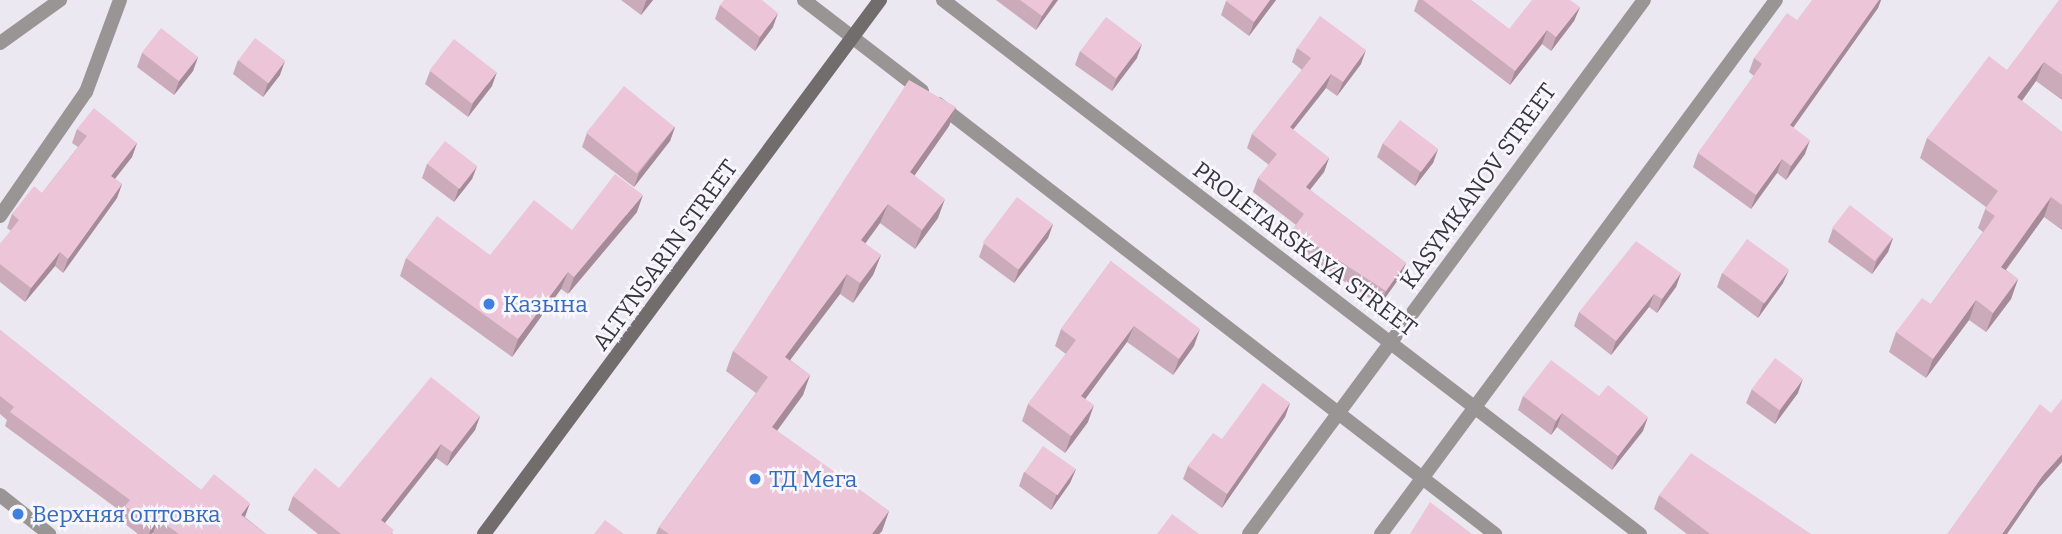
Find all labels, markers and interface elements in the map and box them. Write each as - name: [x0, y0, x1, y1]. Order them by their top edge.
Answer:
- street label: KASYMKANOV STREET: [1394, 78, 1562, 294]
- street label: ALTYNSARIN STREET: [587, 154, 743, 356]
- street label: PROLETARSKAYA STREET: [1188, 156, 1422, 342]
- place label: Казына: [503, 290, 588, 318]
- marker: Казына: [481, 296, 497, 312]
- place label: ТД Мега: [769, 465, 857, 493]
- marker: ТД Мега: [747, 471, 763, 487]
- place label: Верхняя оптовка: [32, 500, 221, 528]
- marker: Верхняя оптовка: [10, 506, 26, 522]

